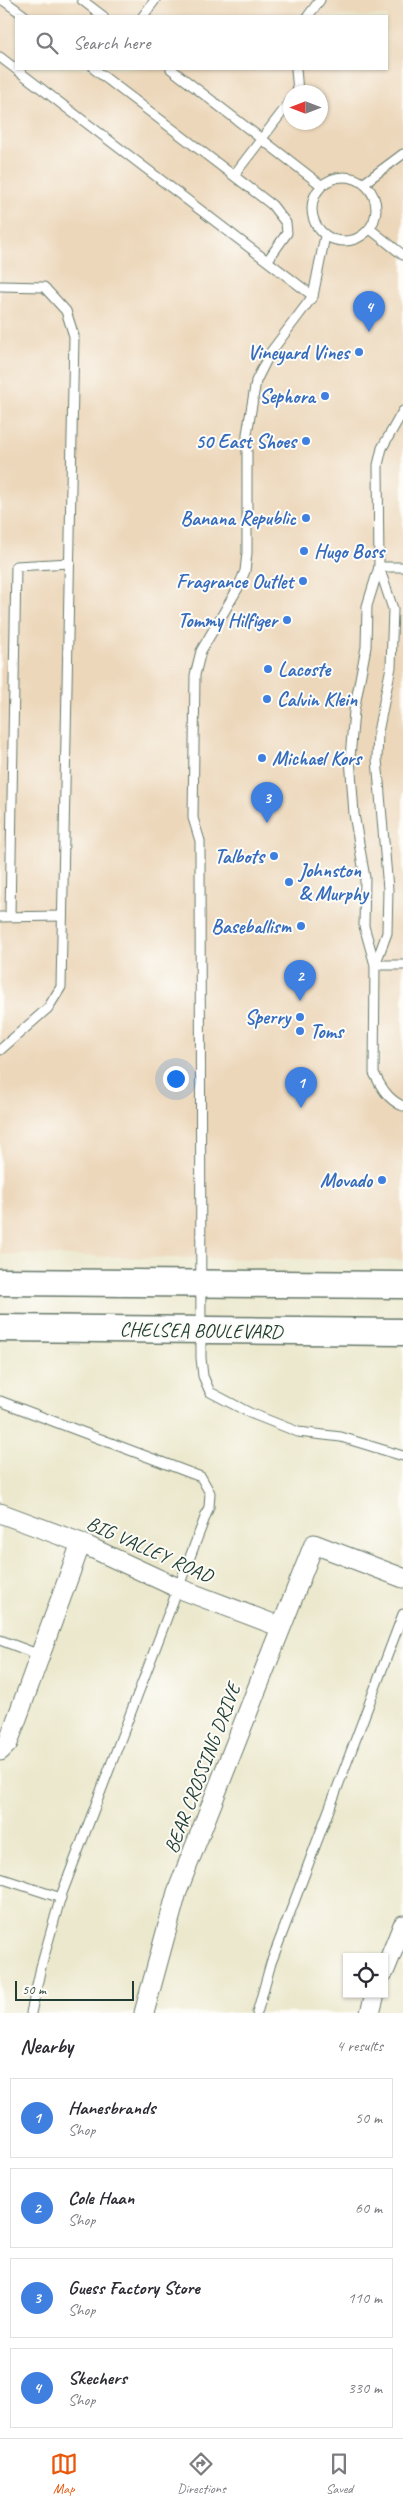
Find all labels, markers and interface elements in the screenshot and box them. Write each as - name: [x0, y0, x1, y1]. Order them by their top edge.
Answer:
- search box: [15, 15, 388, 70]
- icon: search: [33, 29, 61, 57]
- text: Search here: [73, 31, 150, 55]
- north arrow: [283, 85, 328, 130]
- pin: 4: [353, 291, 385, 332]
- place label: Vineyard Vines: [248, 340, 351, 366]
- marker: Vineyard Vines: [353, 346, 365, 358]
- place label: Sephora: [259, 384, 317, 409]
- marker: Sephora: [319, 390, 331, 402]
- place label: 50 East Shoes: [195, 429, 298, 454]
- marker: 50 East Shoes: [300, 435, 312, 447]
- place label: Banana Republic: [181, 506, 297, 531]
- marker: Banana Republic: [300, 512, 312, 524]
- place label: Hugo Boss: [314, 539, 386, 564]
- marker: Hugo Boss: [298, 545, 310, 557]
- place label: Fragrance Outlet: [176, 569, 295, 594]
- marker: Fragrance Outlet: [297, 575, 309, 587]
- place label: Tommy Hilfiger: [178, 608, 280, 633]
- marker: Tommy Hilfiger: [281, 614, 293, 626]
- place label: Lacoste: [278, 657, 332, 682]
- marker: Lacoste: [262, 663, 274, 675]
- place label: Calvin Klein: [277, 687, 358, 712]
- marker: Calvin Klein: [261, 693, 273, 705]
- place label: Michael Kors: [272, 746, 363, 771]
- marker: Michael Kors: [256, 752, 268, 764]
- pin: 3: [251, 782, 283, 823]
- place label: Talbots: [214, 844, 266, 869]
- marker: Talbots: [268, 850, 280, 862]
- place label: Johnston & Murphy: [297, 858, 370, 906]
- marker: Johnston & Murphy: [283, 876, 295, 888]
- place label: Baseballism: [211, 914, 293, 939]
- marker: Baseballism: [295, 920, 307, 932]
- pin: 2: [284, 960, 316, 1001]
- place label: Sperry: [245, 1005, 292, 1030]
- marker: Sperry: [294, 1011, 306, 1023]
- place label: Toms: [310, 1019, 345, 1044]
- marker: Toms: [294, 1025, 306, 1037]
- your location: [163, 1066, 189, 1092]
- pin: 1: [285, 1067, 317, 1108]
- place label: Movado: [320, 1168, 374, 1193]
- marker: Movado: [376, 1174, 388, 1186]
- street label: CHELSEA BOULEVARD: [120, 1317, 285, 1344]
- street label: BIG VALLEY ROAD: [83, 1510, 218, 1589]
- street label: BEAR CROSSING DRIVE: [159, 1677, 247, 1857]
- map controls: [343, 1953, 388, 1998]
- button: locate: [343, 1953, 388, 1998]
- scale bar: [15, 1978, 134, 2001]
- text: 50 m: [22, 1981, 46, 1998]
- text: Nearby: [20, 2033, 73, 2059]
- text: 4 results: [336, 2036, 383, 2056]
- text: Hanesbrands: [68, 2096, 155, 2120]
- text: 1: [33, 2108, 41, 2128]
- text: 50 m: [355, 2108, 382, 2128]
- text: Shop: [68, 2120, 95, 2140]
- text: Cole Haan: [68, 2186, 134, 2210]
- text: 2: [33, 2198, 41, 2218]
- text: 60 m: [355, 2198, 382, 2218]
- text: Shop: [68, 2210, 95, 2230]
- text: Guess Factory Store: [68, 2276, 200, 2300]
- text: 3: [33, 2288, 41, 2308]
- text: 110 m: [348, 2288, 382, 2308]
- text: Shop: [68, 2300, 95, 2320]
- text: Skechers: [68, 2366, 127, 2390]
- text: 4: [33, 2378, 41, 2398]
- text: 330 m: [348, 2378, 382, 2398]
- text: Shop: [68, 2390, 95, 2410]
- tab: Map: [50, 2450, 78, 2497]
- tab: Directions: [177, 2450, 226, 2497]
- tab: Saved: [325, 2450, 353, 2497]

